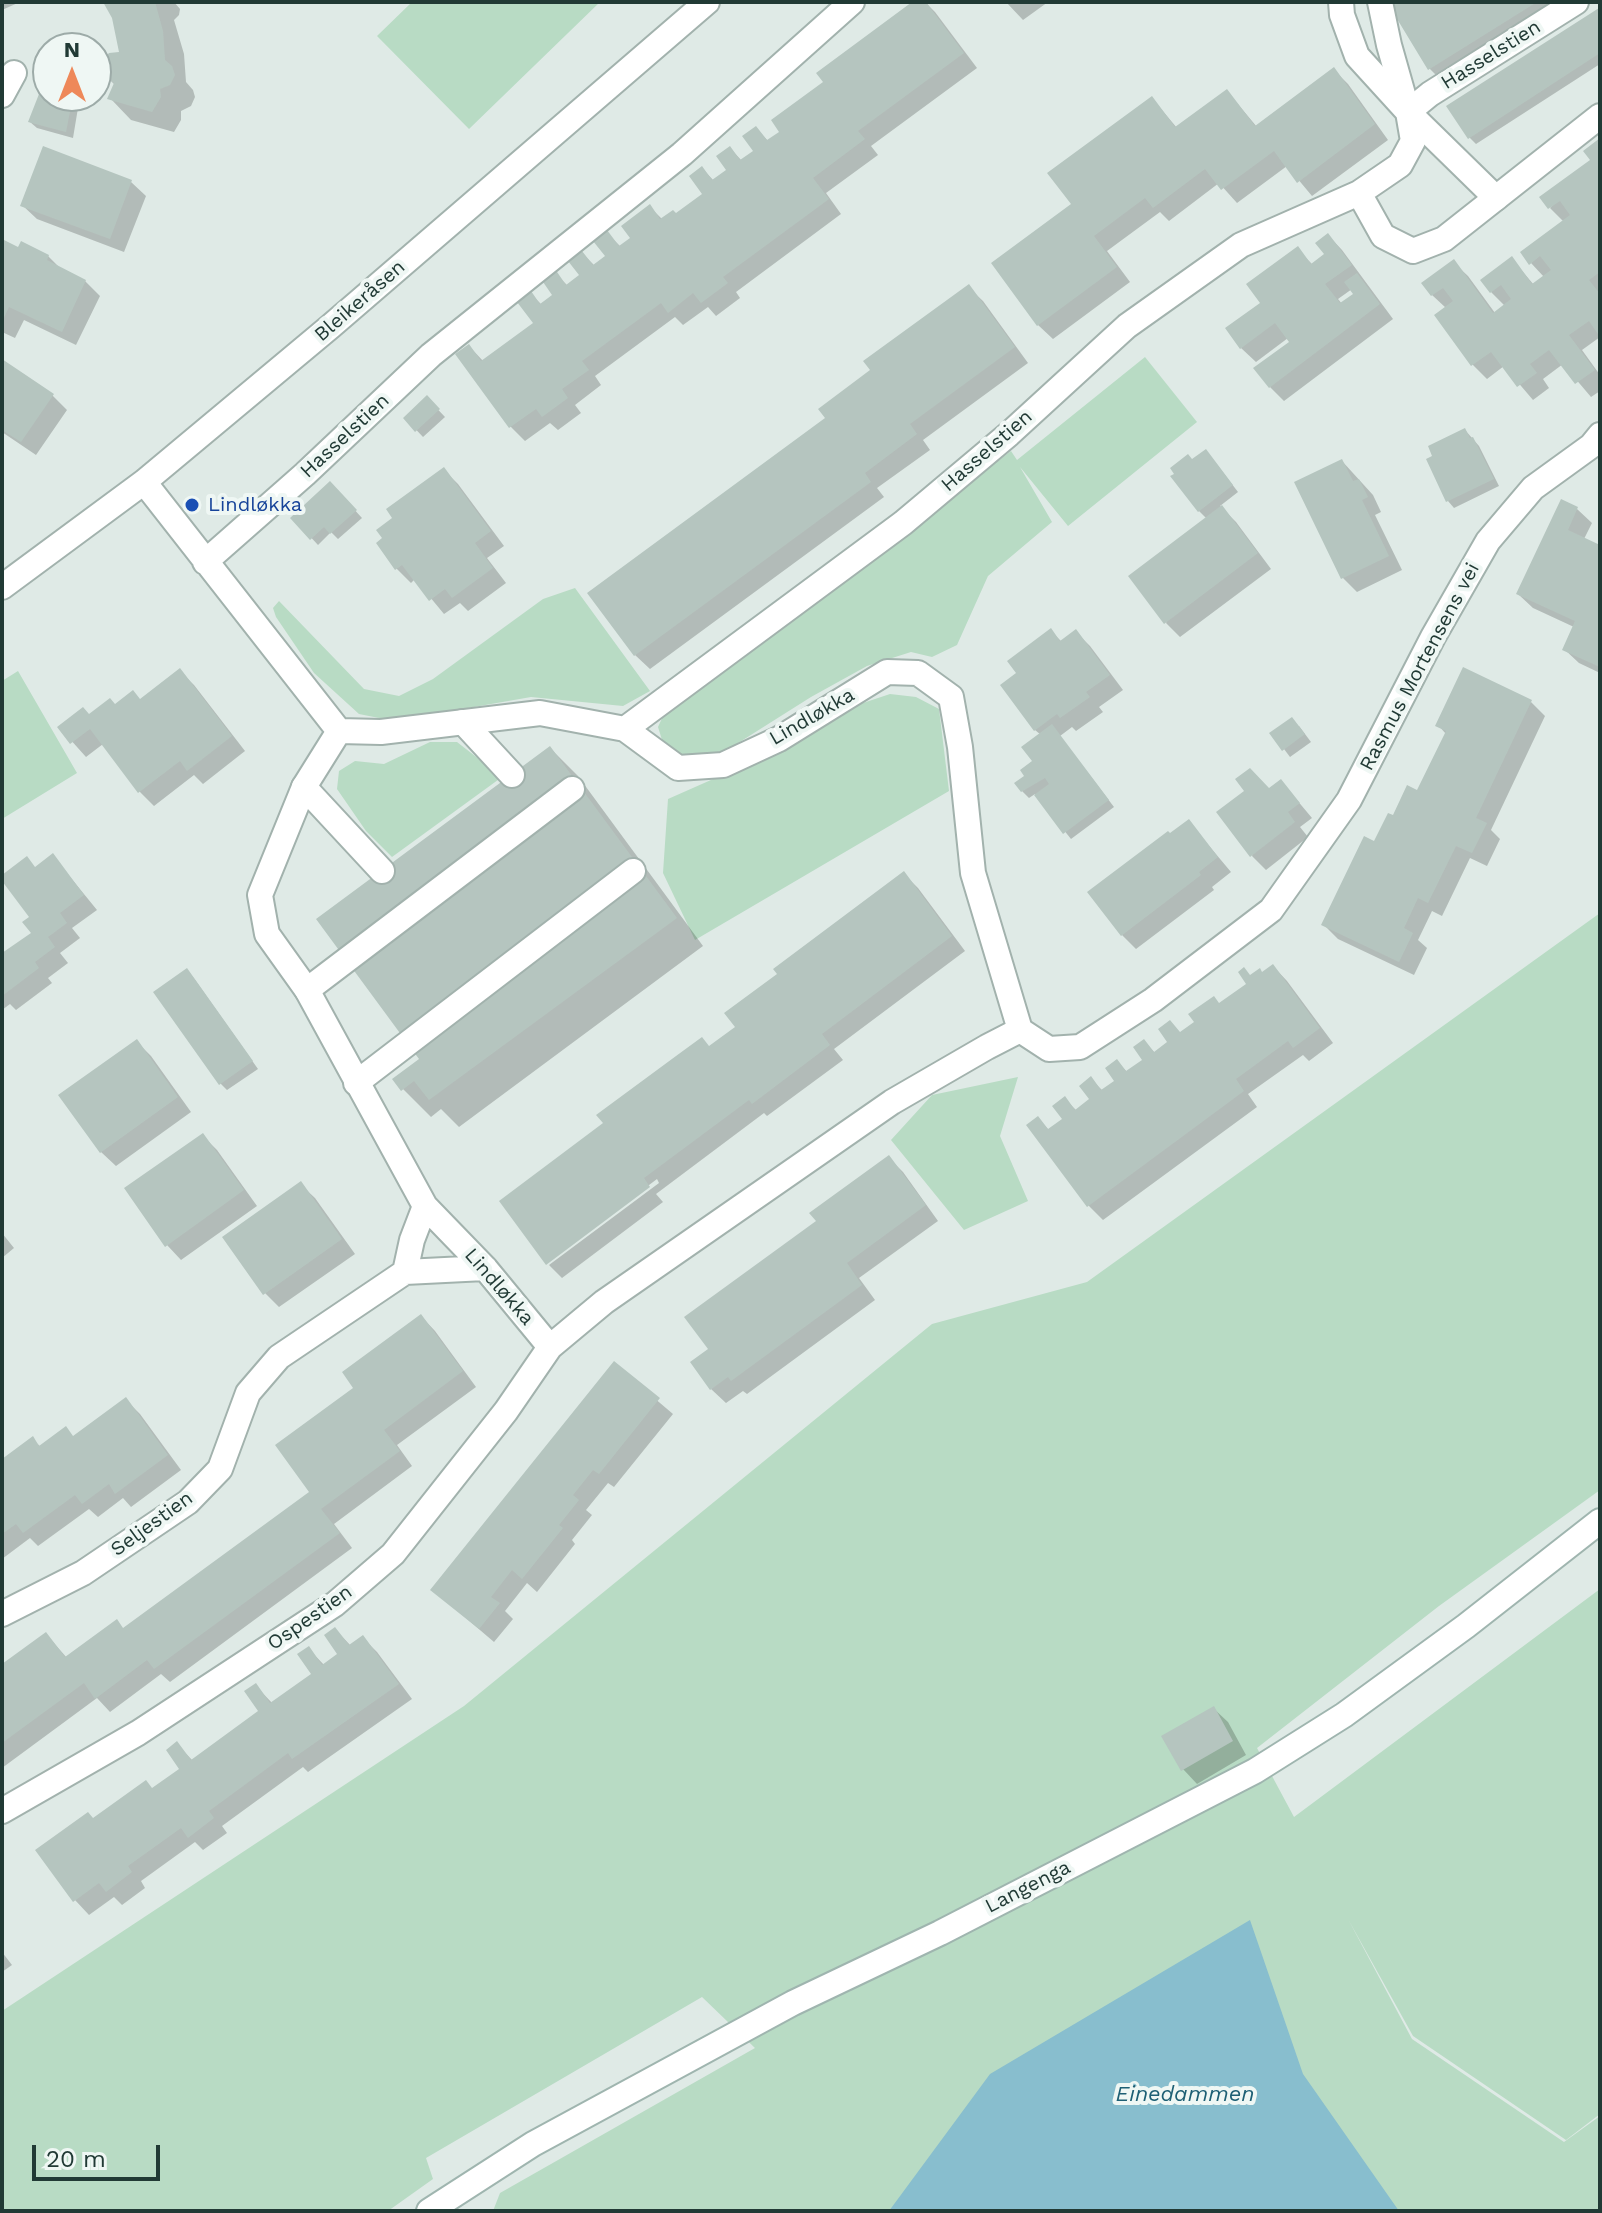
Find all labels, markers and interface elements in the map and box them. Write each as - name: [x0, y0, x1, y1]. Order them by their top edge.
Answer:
- street label: Hasselstien: [1437, 15, 1545, 95]
- north arrow: [32, 32, 112, 112]
- text: N: [64, 37, 80, 62]
- street label: Bleikeråsen: [310, 255, 410, 347]
- street label: Hasselstien: [296, 389, 394, 483]
- street label: Hasselstien: [937, 405, 1037, 497]
- place label: Lindløkka: [208, 493, 302, 517]
- marker: Lindløkka: [183, 496, 201, 514]
- street label: Rasmus Mortensens vei: [1355, 559, 1485, 775]
- street label: Lindløkka: [765, 683, 859, 751]
- street label: Lindløkka: [459, 1244, 539, 1330]
- street label: Seljestien: [106, 1486, 198, 1562]
- street label: Ospestien: [263, 1580, 357, 1656]
- street label: Langenga: [981, 1855, 1075, 1919]
- water label: Einedammen: [1116, 2082, 1254, 2108]
- scale bar: [36, 2129, 164, 2179]
- text: 20 m: [46, 2145, 106, 2173]

